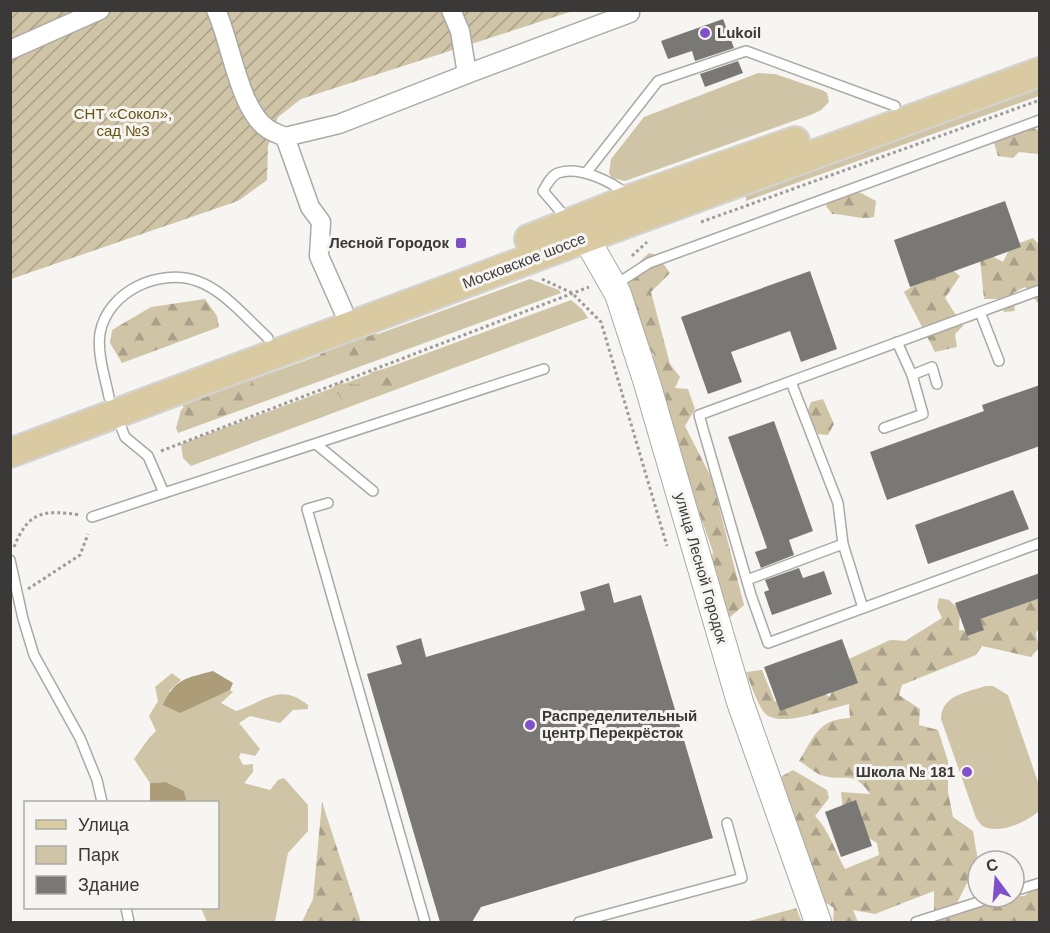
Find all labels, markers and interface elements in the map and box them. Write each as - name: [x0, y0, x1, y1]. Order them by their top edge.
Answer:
- place label: Lukoil: [717, 24, 761, 41]
- marker: Lukoil: [698, 26, 712, 40]
- park label: СНТ «Сокол», сад №3: [74, 105, 172, 139]
- street label: Московское шоссе: [460, 229, 588, 292]
- place label: Лесной Городок: [329, 234, 449, 251]
- marker: Лесной Городок: [454, 236, 468, 250]
- street label: улица Лесной Городок: [672, 491, 731, 645]
- place label: Распределительный центр Перекрёсток: [542, 707, 697, 741]
- marker: Распределительный центр Перекрёсток: [523, 718, 537, 732]
- place label: Школа № 181: [856, 763, 955, 780]
- marker: Школа № 181: [960, 765, 974, 779]
- legend: [24, 801, 219, 909]
- text: Улица: [78, 815, 130, 835]
- text: Парк: [78, 845, 119, 865]
- north arrow: [966, 849, 1026, 909]
- text: С: [984, 855, 1000, 875]
- text: Здание: [78, 875, 139, 895]

